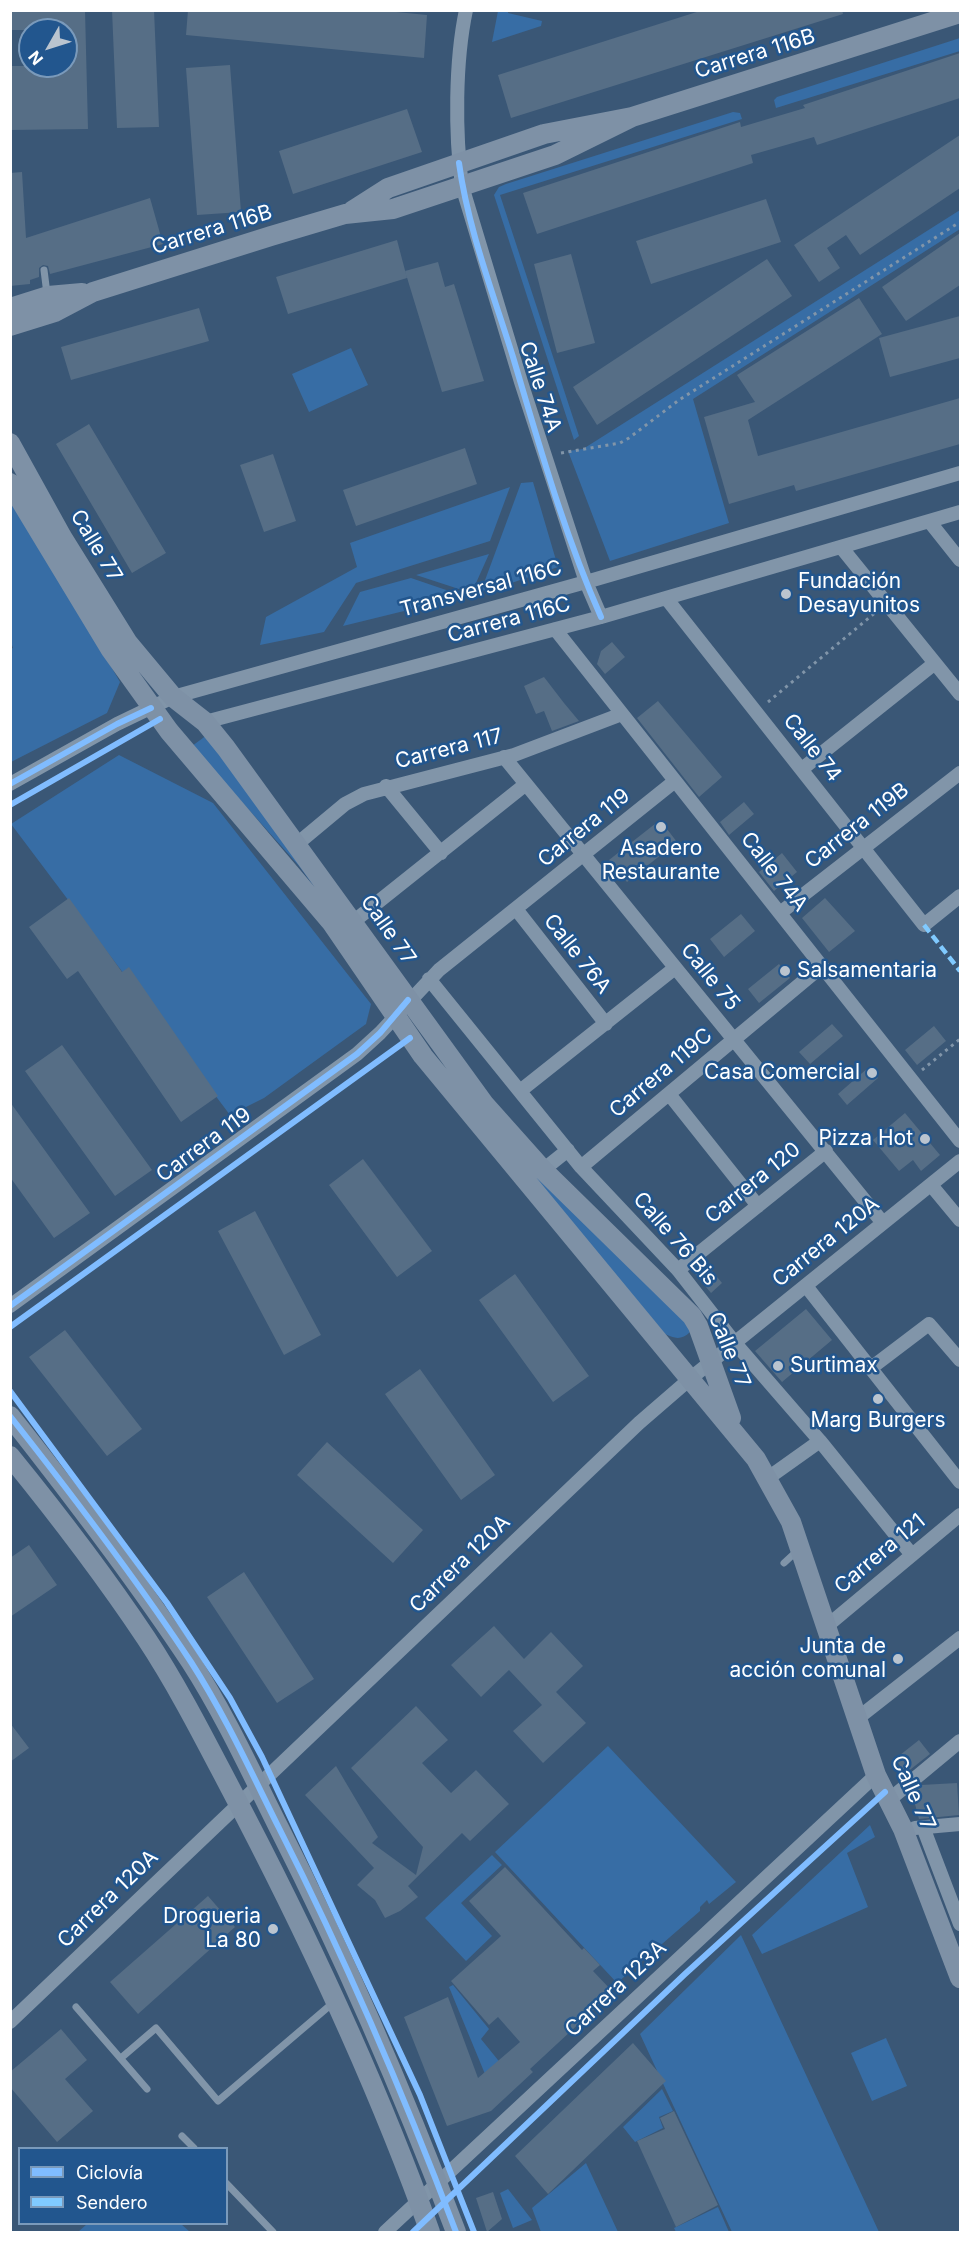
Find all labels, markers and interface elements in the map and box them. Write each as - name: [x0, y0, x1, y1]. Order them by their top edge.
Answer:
- north arrow: [18, 18, 78, 78]
- street label: Carrera 116B: [692, 24, 818, 84]
- text: N: [24, 47, 47, 69]
- street label: Carrera 116B: [149, 200, 275, 260]
- street label: Calle 74A: [513, 338, 567, 436]
- street label: Calle 77: [65, 505, 127, 587]
- street label: Transversal 116C: [397, 555, 565, 623]
- place label: Fundación Desayunitos: [798, 569, 920, 619]
- marker: Fundación Desayunitos: [779, 587, 793, 601]
- street label: Carrera 116C: [445, 591, 573, 649]
- street label: Calle 74: [778, 709, 846, 787]
- street label: Carrera 117: [393, 724, 505, 774]
- street label: Carrera 119B: [800, 778, 914, 874]
- street label: Carrera 119: [533, 783, 635, 873]
- marker: Asadero Restaurante: [654, 820, 668, 834]
- street label: Calle 74A: [735, 827, 813, 917]
- place label: Asadero Restaurante: [602, 836, 720, 886]
- street label: Calle 77: [355, 890, 421, 970]
- street label: Calle 76A: [538, 909, 616, 999]
- street label: Calle 75: [675, 938, 745, 1016]
- place label: Salsamentaria: [797, 958, 937, 984]
- marker: Salsamentaria: [778, 964, 792, 978]
- street label: Carrera 119C: [605, 1023, 717, 1123]
- place label: Casa Comercial: [704, 1060, 860, 1086]
- marker: Casa Comercial: [865, 1066, 879, 1080]
- street label: Carrera 119: [152, 1102, 256, 1188]
- place label: Pizza Hot: [819, 1126, 913, 1152]
- marker: Pizza Hot: [918, 1132, 932, 1146]
- street label: Carrera 120: [700, 1137, 806, 1229]
- street label: Calle 76 Bis: [627, 1187, 723, 1291]
- street label: Carrera 120A: [768, 1191, 884, 1293]
- street label: Calle 77: [702, 1308, 756, 1392]
- place label: Surtimax: [790, 1353, 878, 1379]
- marker: Surtimax: [771, 1359, 785, 1373]
- marker: Marg Burgers: [871, 1392, 885, 1406]
- place label: Marg Burgers: [811, 1408, 945, 1434]
- street label: Carrera 121: [830, 1509, 930, 1599]
- street label: Carrera 120A: [405, 1510, 515, 1618]
- place label: Junta de acción comunal: [730, 1634, 886, 1684]
- marker: Junta de acción comunal: [891, 1652, 905, 1666]
- street label: Calle 77: [885, 1752, 941, 1834]
- street label: Carrera 120A: [53, 1845, 163, 1953]
- place label: Drogueria La 80: [163, 1904, 261, 1954]
- marker: Drogueria La 80: [266, 1922, 280, 1936]
- street label: Carrera 123A: [560, 1936, 672, 2042]
- legend: [18, 2147, 228, 2225]
- text: Ciclovía: [76, 2162, 143, 2183]
- text: Sendero: [76, 2192, 147, 2213]

